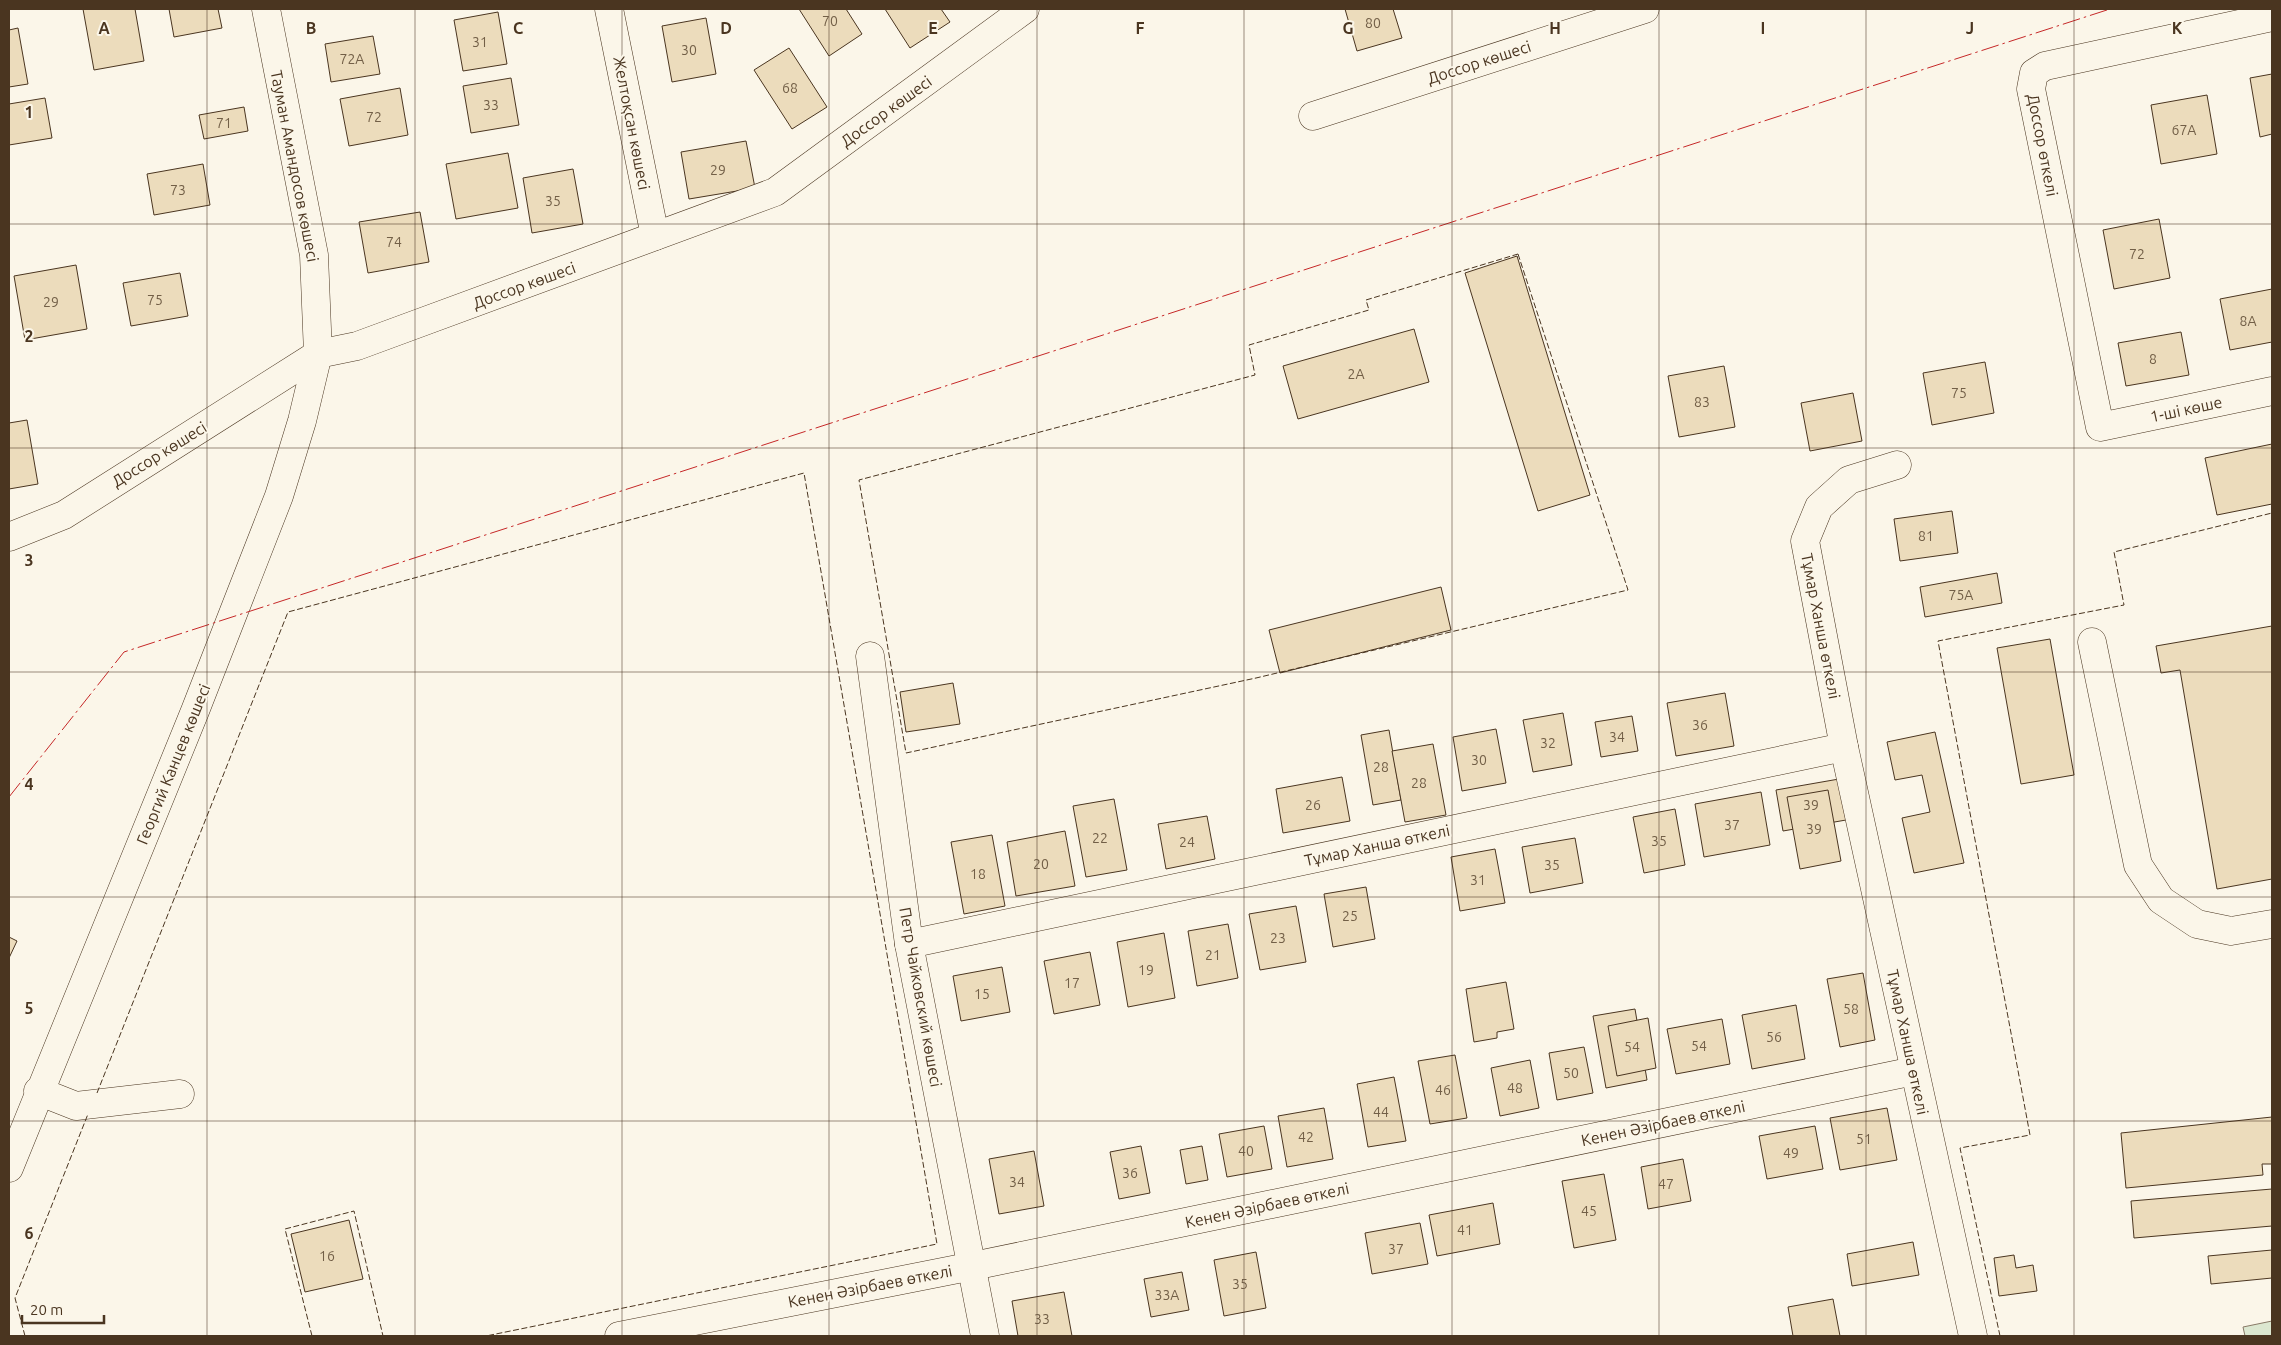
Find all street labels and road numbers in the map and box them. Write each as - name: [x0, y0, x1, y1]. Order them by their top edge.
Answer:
- street label: Доссор көшесі: [1425, 37, 1533, 87]
- street label: Желтоқсан көшесі: [610, 55, 654, 191]
- street label: Тауман Амандосов көшесі: [268, 69, 322, 263]
- street label: Доссор көшесі: [837, 72, 935, 150]
- street label: Доссор өткелі: [2024, 92, 2062, 198]
- street label: Доссор көшесі: [470, 258, 578, 312]
- street label: 1-ші көше: [2148, 393, 2224, 425]
- street label: Доссор көшесі: [108, 418, 210, 490]
- street label: Тұмар Ханша өткелі: [1798, 552, 1844, 700]
- street label: Георгий Канцев көшесі: [133, 681, 213, 847]
- street label: Тұмар Ханша өткелі: [1303, 821, 1451, 869]
- street label: Петр Чайковский көшесі: [896, 906, 946, 1088]
- street label: Тұмар Ханша өткелі: [1884, 968, 1932, 1116]
- street label: Кенен Әзірбаев өткелі: [1579, 1097, 1747, 1149]
- street label: Кенен Әзірбаев өткелі: [1183, 1179, 1351, 1231]
- street label: Кенен Әзірбаев өткелі: [786, 1261, 954, 1311]

